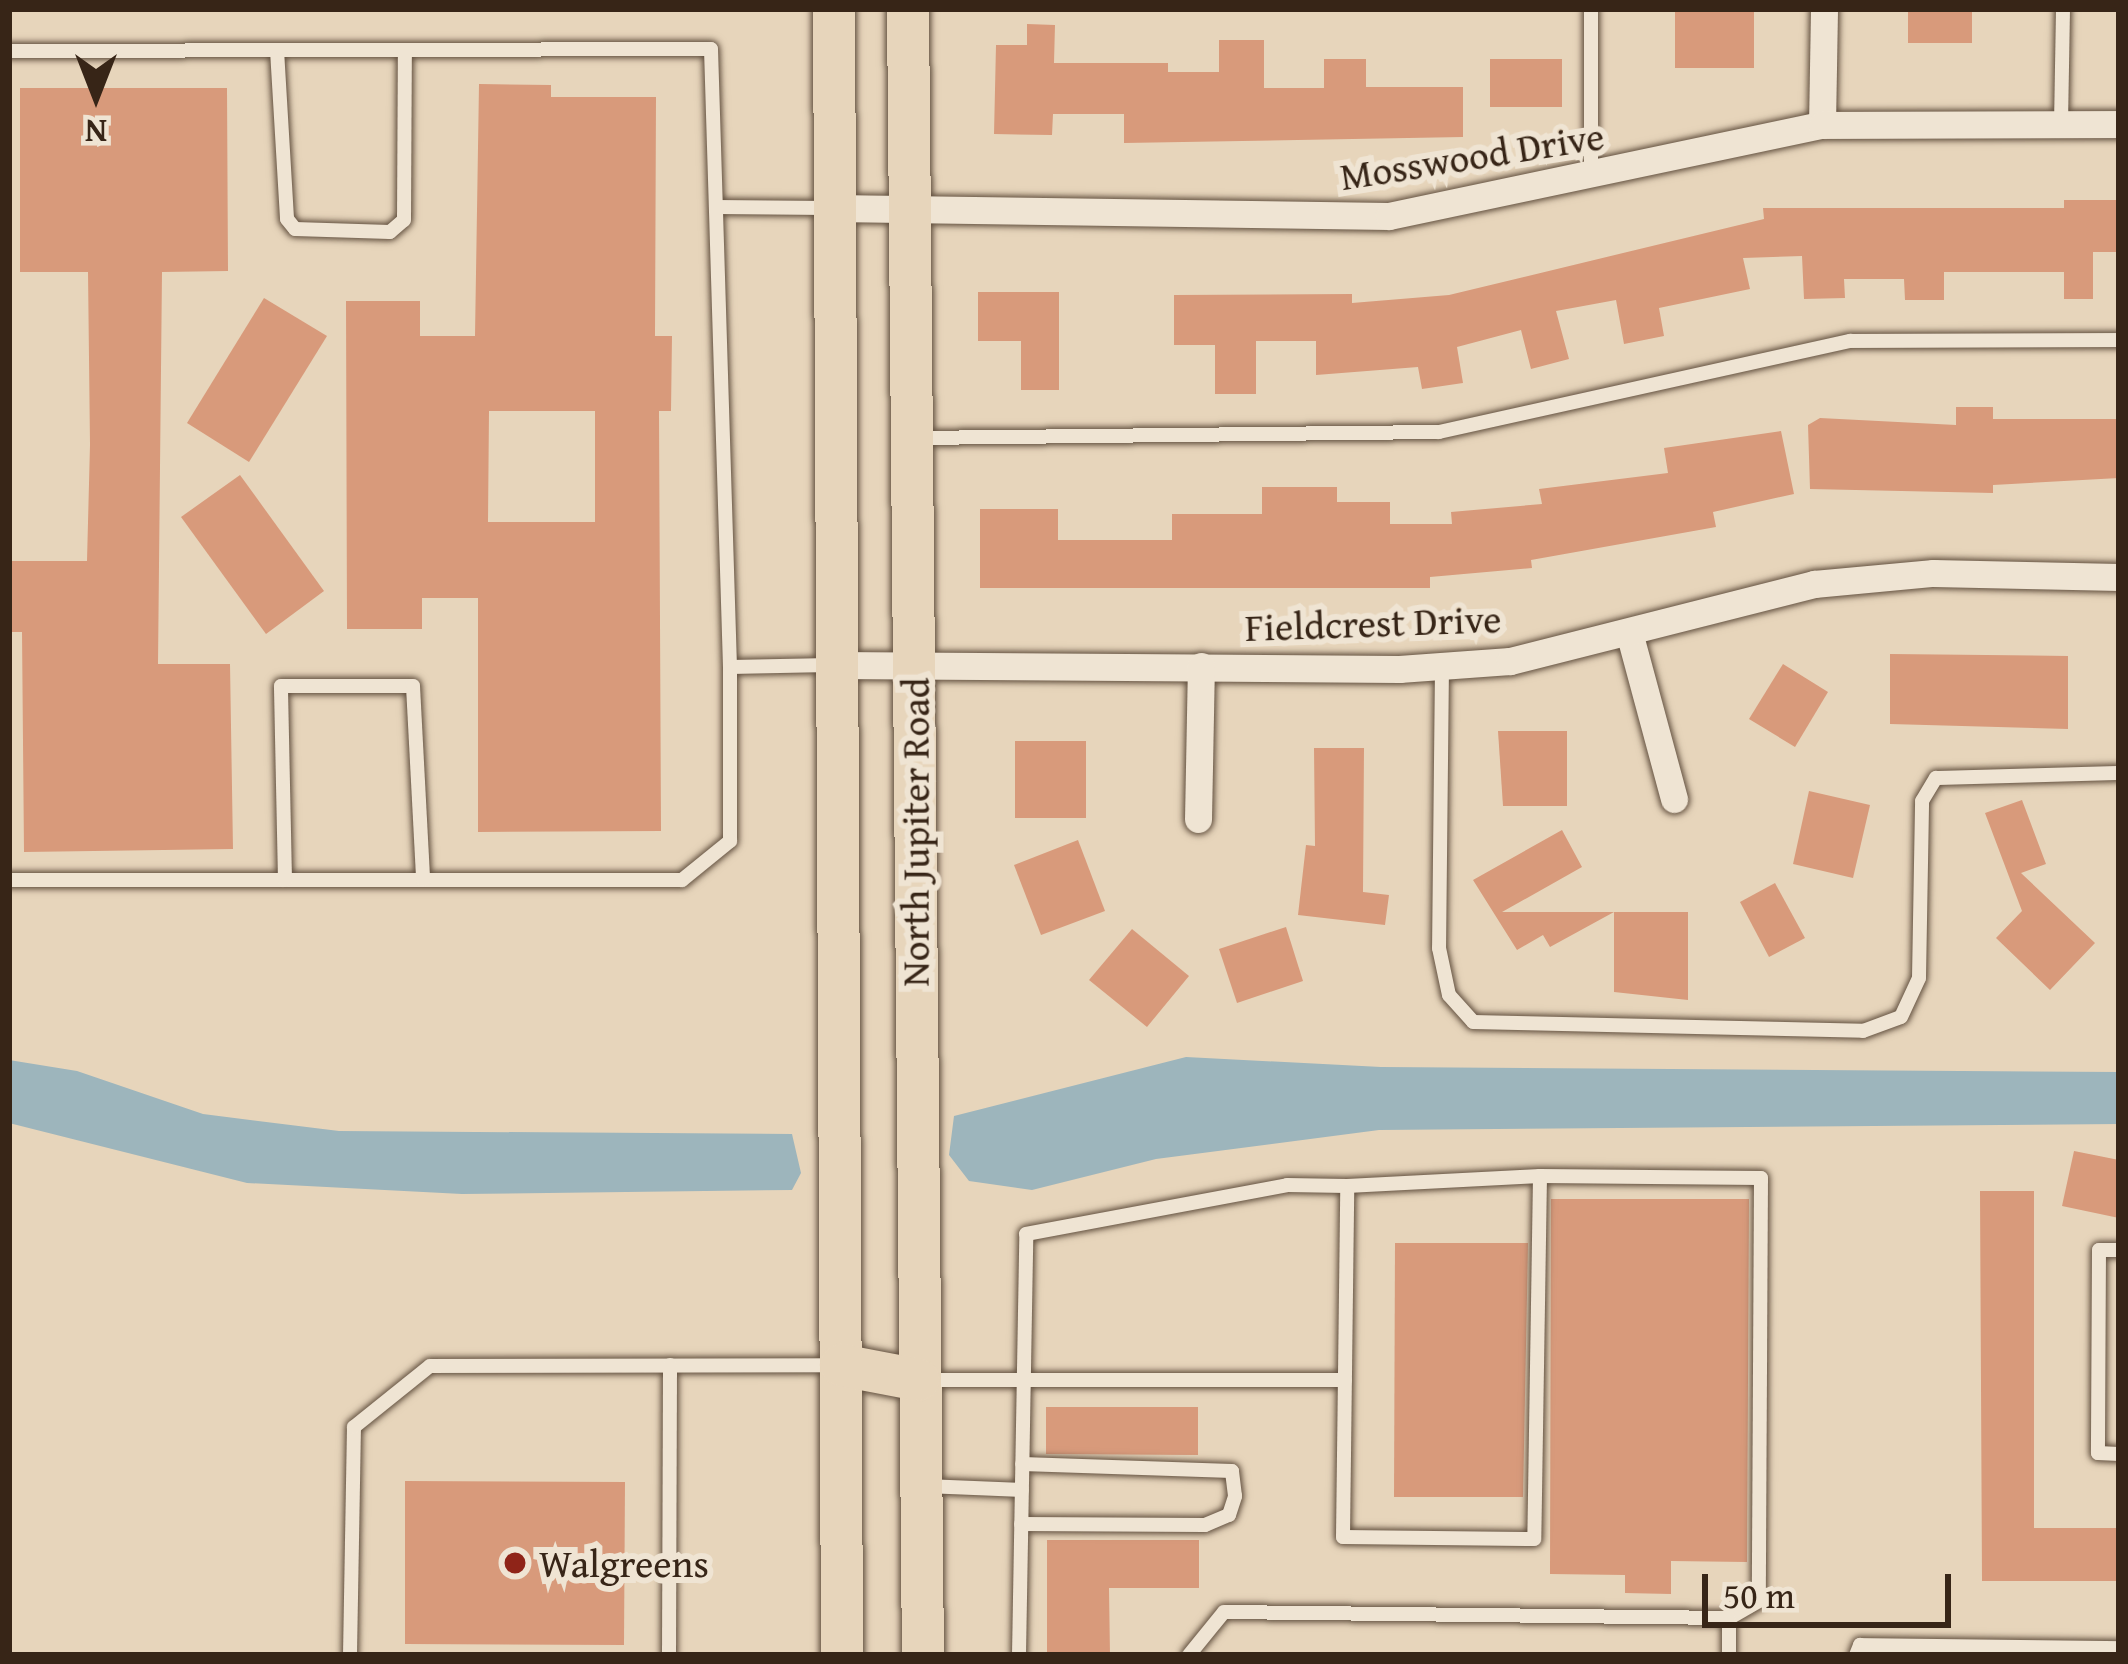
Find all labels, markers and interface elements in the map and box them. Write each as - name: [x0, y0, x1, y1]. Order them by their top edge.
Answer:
- north arrow: [36, 36, 156, 156]
- text: N: [85, 108, 107, 156]
- street label: Mosswood Drive: [1337, 112, 1607, 200]
- street label: Fieldcrest Drive: [1244, 595, 1502, 651]
- street label: North Jupiter Road: [892, 677, 938, 987]
- place label: Walgreens: [539, 1540, 709, 1586]
- marker: Walgreens: [502, 1550, 528, 1576]
- scale bar: [1708, 1550, 1957, 1624]
- text: 50 m: [1723, 1568, 1795, 1621]

